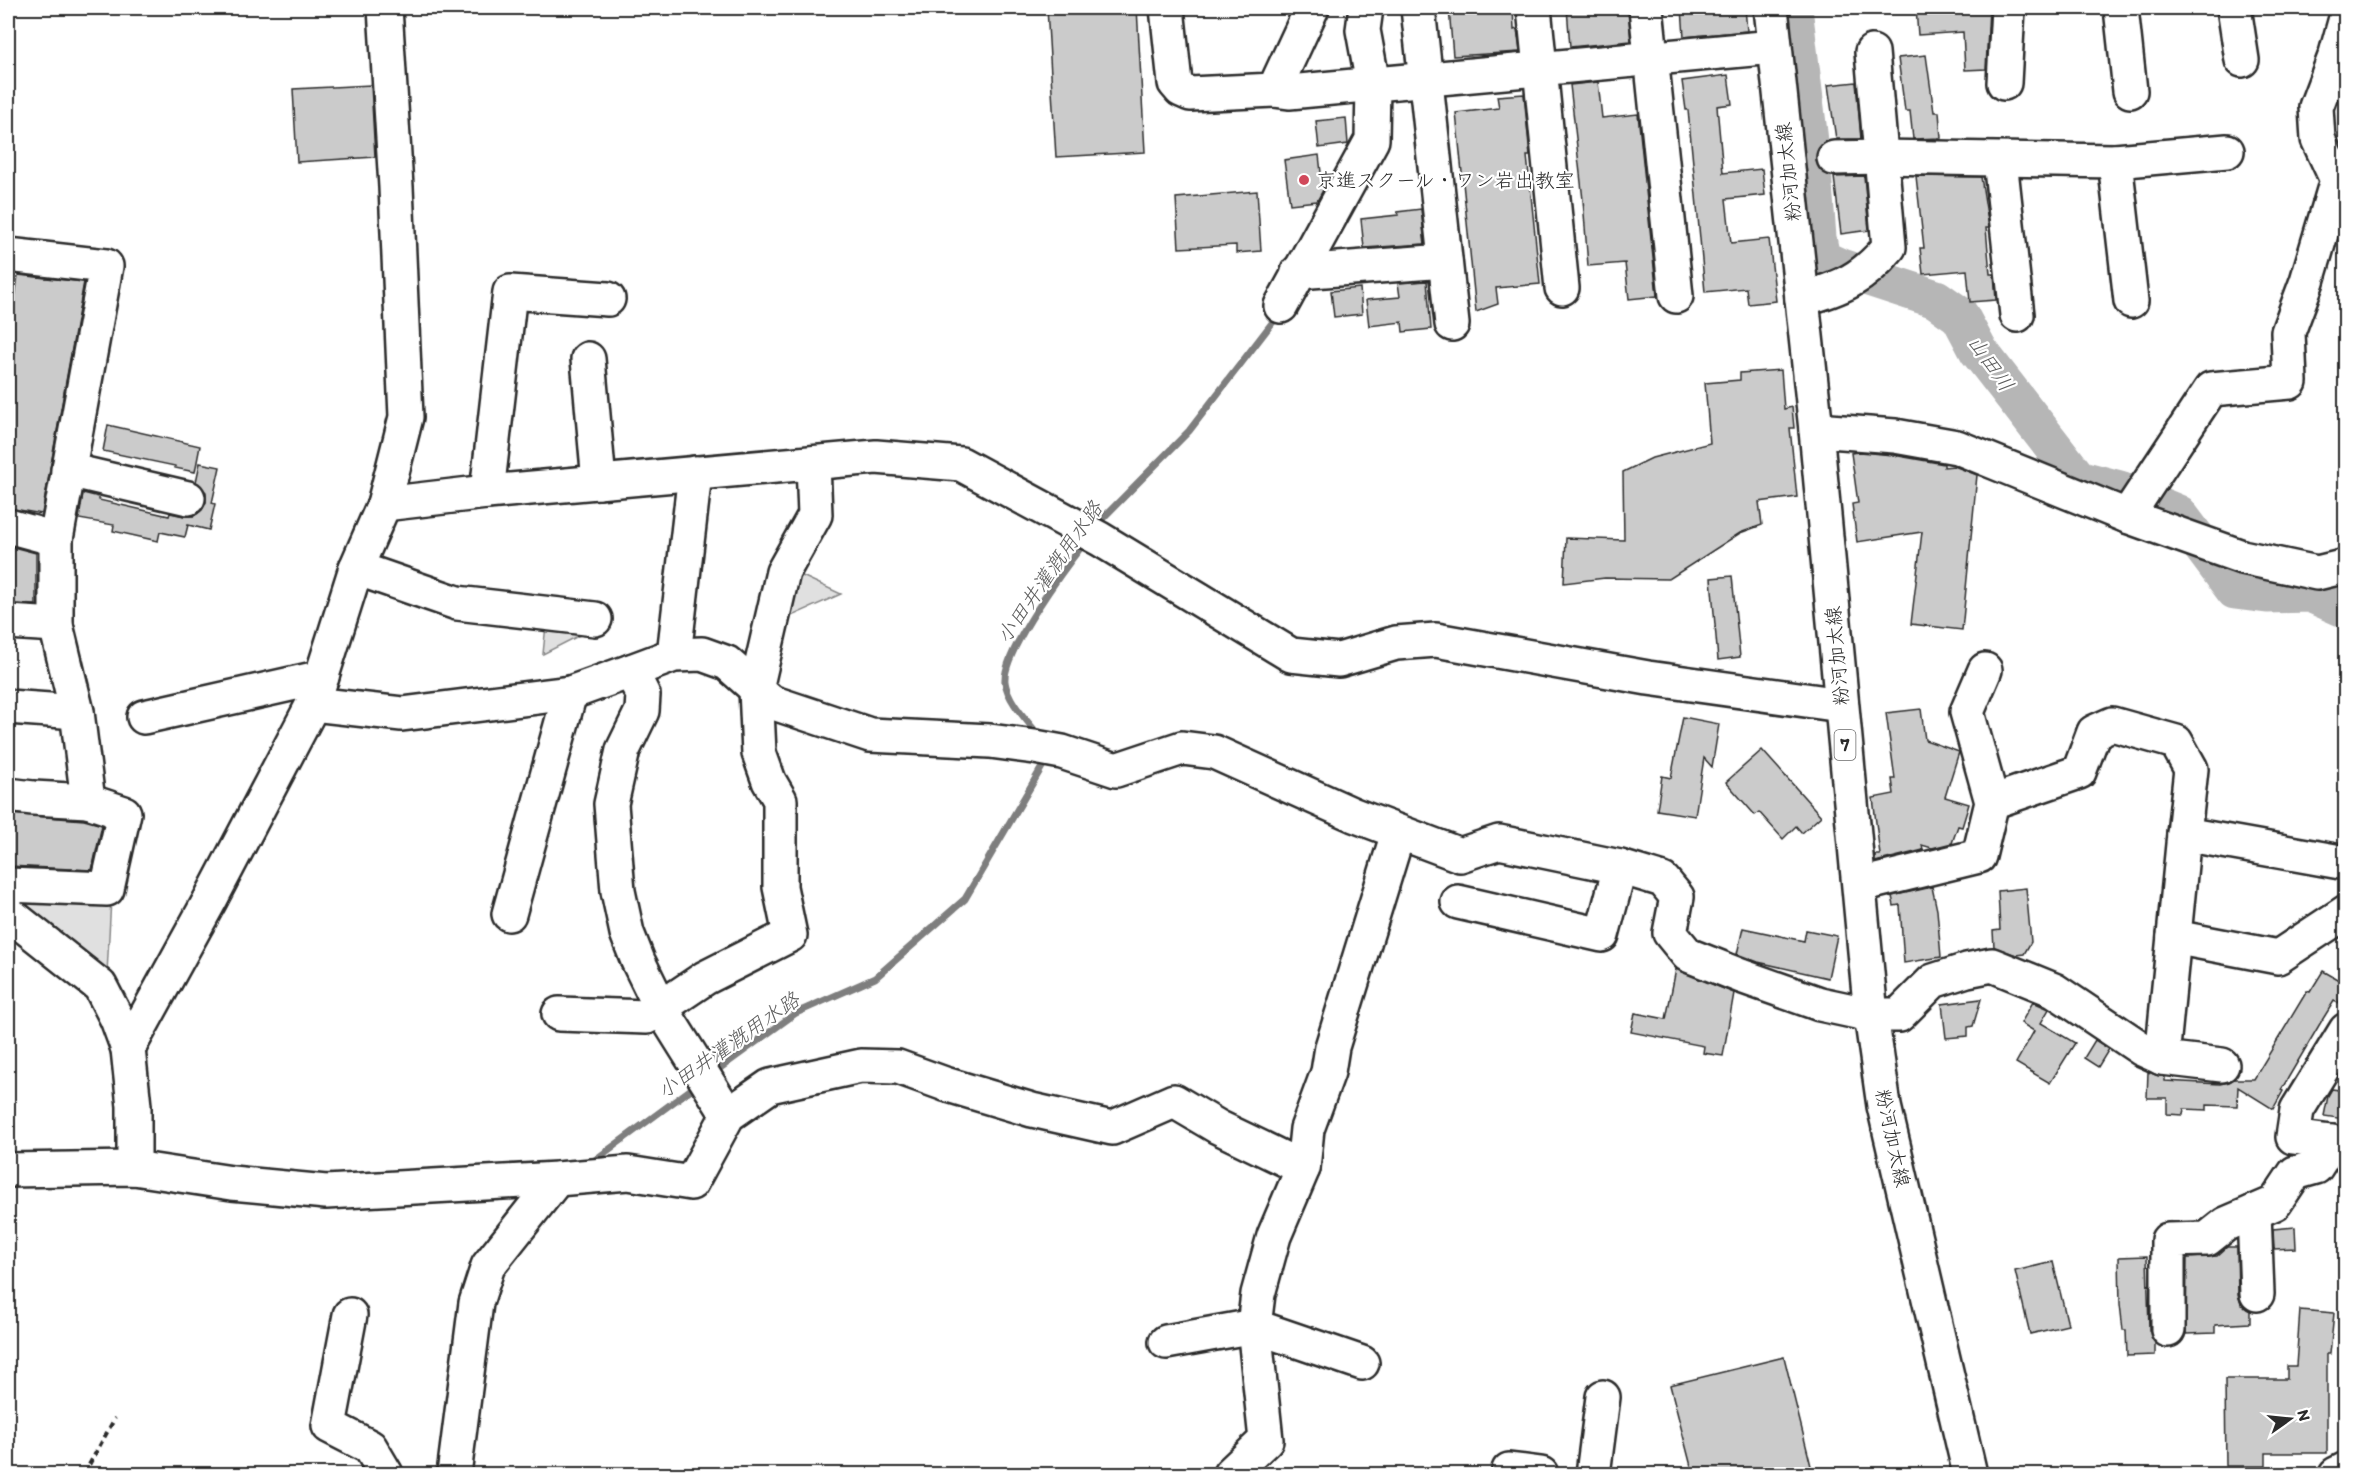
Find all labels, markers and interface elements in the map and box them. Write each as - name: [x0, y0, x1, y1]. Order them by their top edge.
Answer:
- street label: 粉河加太線: [1771, 121, 1805, 223]
- place label: 京進スクール・ワン岩出教室: [1316, 168, 1575, 192]
- marker: 京進スクール・ワン岩出教室: [1297, 173, 1311, 187]
- water label: 山田川: [1963, 330, 2019, 396]
- water label: 小田井灌漑用水路: [991, 495, 1108, 648]
- street label: 粉河加太線: [1821, 605, 1853, 707]
- road number: 7: [1834, 730, 1856, 760]
- water label: 小田井灌漑用水路: [652, 986, 805, 1103]
- street label: 粉河加太線: [1871, 1087, 1915, 1189]
- north arrow: [2260, 1389, 2320, 1449]
- text: N: [2293, 1408, 2315, 1423]

